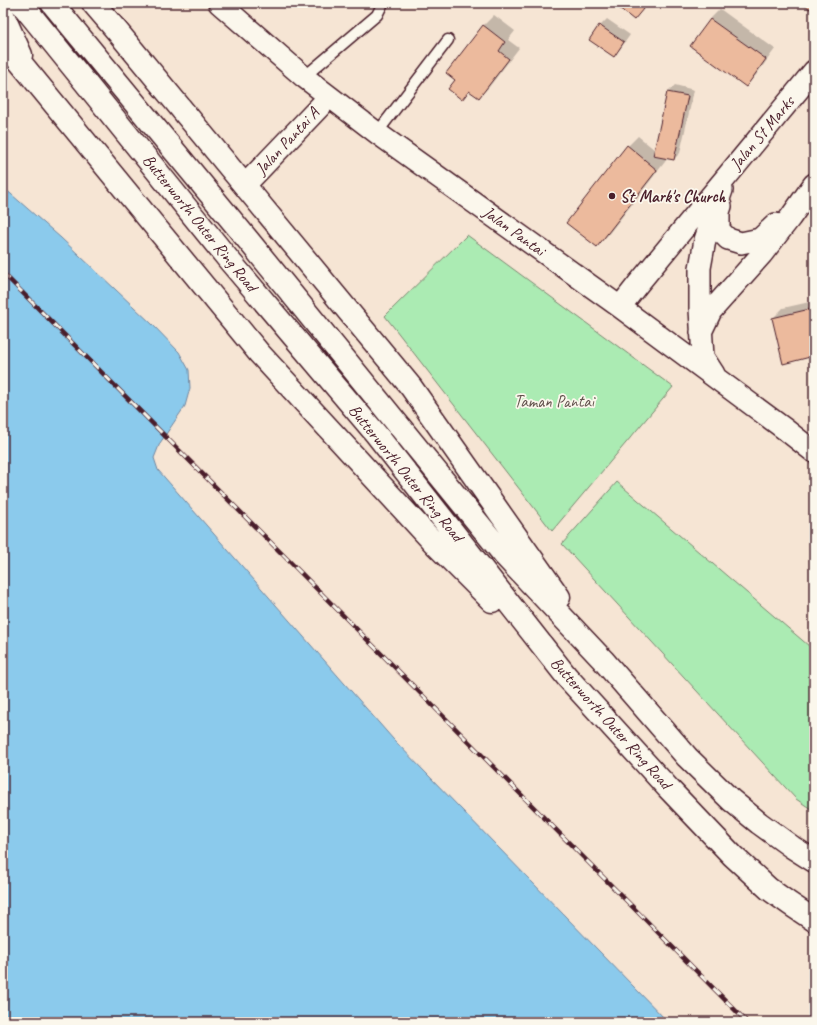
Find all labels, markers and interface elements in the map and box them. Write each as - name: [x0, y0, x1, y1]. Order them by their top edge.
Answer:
- street label: Jalan St Marks: [724, 90, 800, 175]
- street label: Jalan Pantai A: [250, 102, 325, 180]
- street label: Butterworth Outer Ring Road: [138, 150, 263, 298]
- place label: St Mark's Church: [620, 186, 727, 207]
- marker: St Mark's Church: [607, 191, 617, 201]
- street label: Jalan Pantai: [478, 201, 551, 262]
- park label: Taman Pantai: [514, 391, 596, 412]
- street label: Butterworth Outer Ring Road: [344, 400, 469, 548]
- street label: Butterworth Outer Ring Road: [546, 653, 677, 795]

